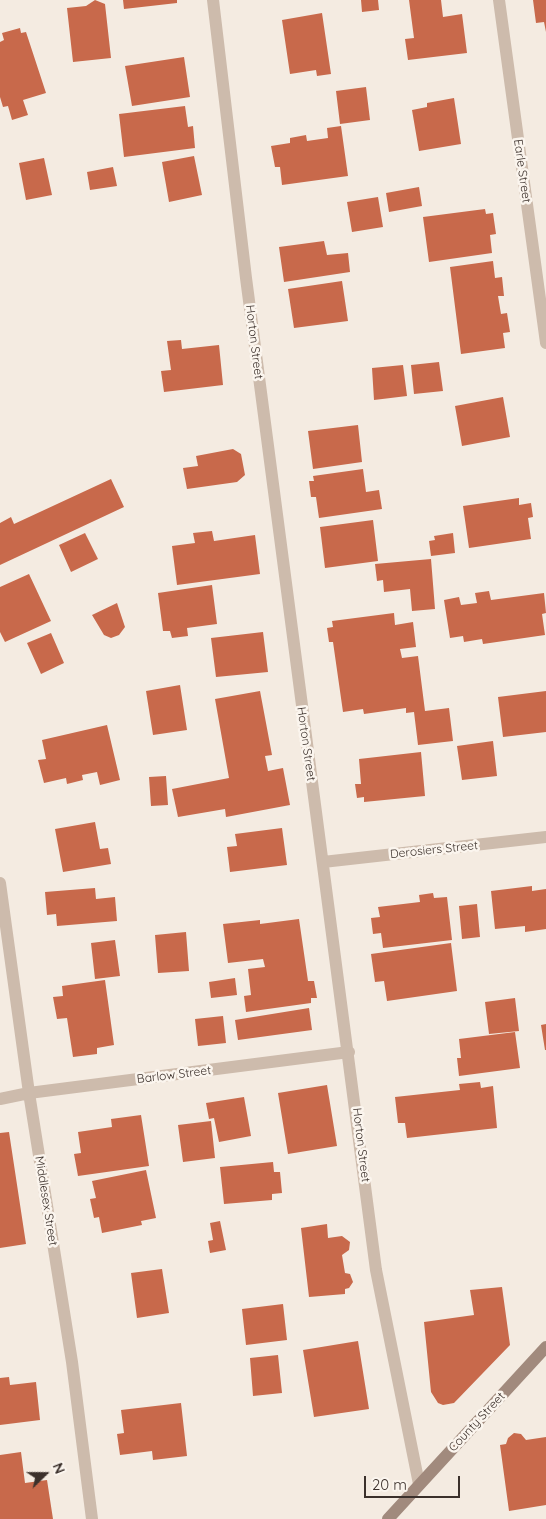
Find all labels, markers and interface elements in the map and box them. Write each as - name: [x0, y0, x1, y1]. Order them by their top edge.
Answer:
- street label: Earle Street: [510, 138, 534, 204]
- street label: Horton Street: [242, 304, 266, 380]
- street label: Horton Street: [294, 706, 318, 782]
- street label: Derosiers Street: [389, 838, 479, 862]
- street label: Barlow Street: [136, 1063, 212, 1087]
- street label: Horton Street: [349, 1107, 373, 1183]
- street label: Middlesex Street: [32, 1155, 60, 1247]
- street label: County Street: [446, 1389, 508, 1455]
- north arrow: [20, 1449, 70, 1499]
- text: N: [49, 1460, 69, 1477]
- scale bar: [366, 1466, 462, 1498]
- text: 20 m: [372, 1475, 407, 1494]

